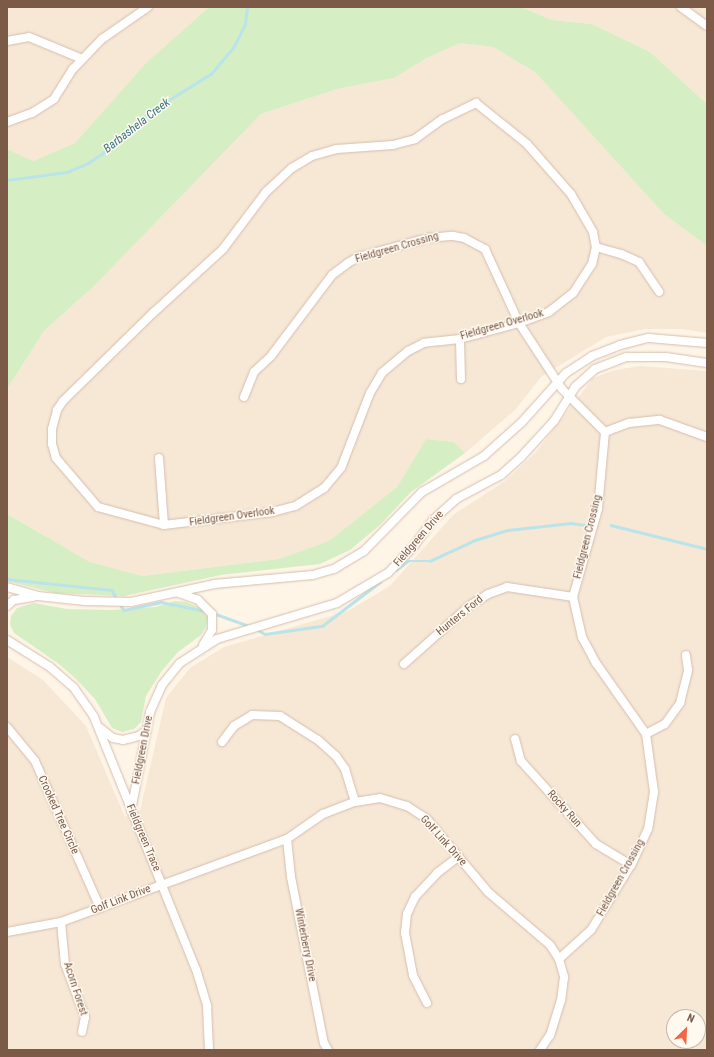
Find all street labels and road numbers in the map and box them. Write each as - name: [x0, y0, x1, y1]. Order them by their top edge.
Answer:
- street label: Fieldgreen Crossing: [354, 230, 440, 266]
- street label: Fieldgreen Overlook: [459, 307, 545, 343]
- street label: Fieldgreen Crossing: [571, 494, 605, 580]
- street label: Fieldgreen Overlook: [188, 504, 276, 530]
- street label: Fieldgreen Drive: [391, 508, 447, 570]
- street label: Hunters Ford: [434, 593, 486, 639]
- street label: Fieldgreen Drive: [130, 715, 156, 785]
- street label: Crooked Tree Circle: [35, 774, 81, 856]
- street label: Rocky Run: [544, 788, 584, 830]
- street label: Fieldgreen Trace: [123, 802, 163, 874]
- street label: Golf Link Drive: [417, 813, 469, 869]
- street label: Fieldgreen Crossing: [594, 837, 648, 919]
- street label: Golf Link Drive: [89, 883, 153, 917]
- street label: Winterberry Drive: [291, 907, 319, 983]
- street label: Acorn Forest: [60, 961, 90, 1017]

